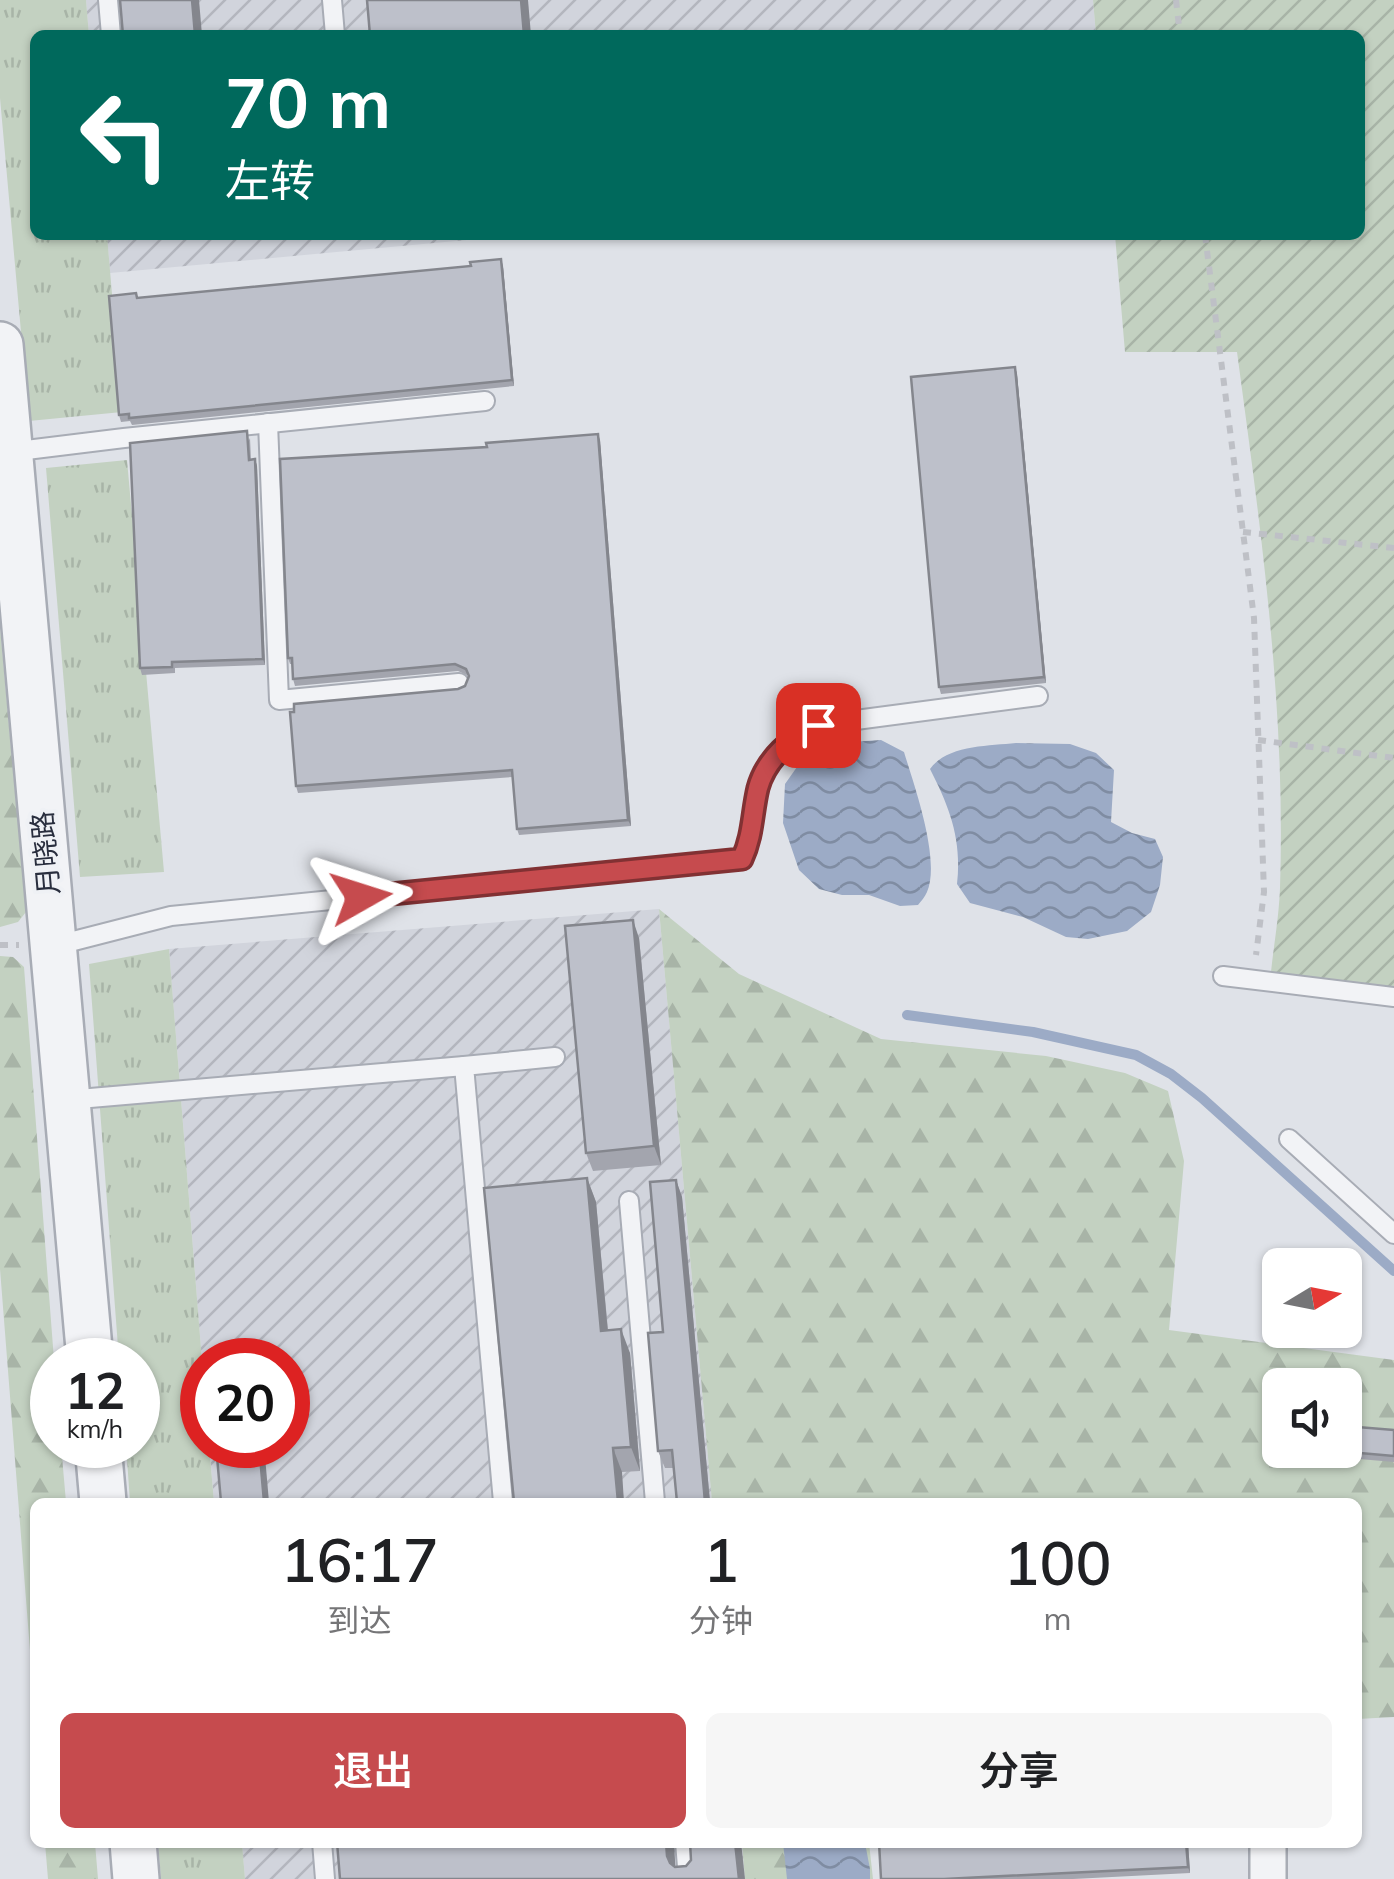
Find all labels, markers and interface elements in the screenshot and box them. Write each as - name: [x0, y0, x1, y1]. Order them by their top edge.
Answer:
- text: 70 m: [225, 58, 391, 146]
- icon: left: [60, 70, 190, 200]
- text: 左转: [225, 152, 315, 208]
- pin: [776, 683, 861, 768]
- icon: arrive: [791, 698, 846, 753]
- street label: 月晓路: [24, 810, 66, 896]
- position arrow: [309, 845, 413, 949]
- north arrow: [1262, 1248, 1362, 1348]
- map controls: [1262, 1248, 1362, 1468]
- speed limit sign: 20: [180, 1338, 310, 1468]
- text: 12: [65, 1359, 125, 1422]
- button: sound: [1262, 1368, 1362, 1468]
- text: km/h: [67, 1413, 123, 1444]
- text: 16:17: [280, 1522, 439, 1597]
- text: 1: [703, 1522, 739, 1597]
- text: 100: [1004, 1525, 1112, 1600]
- text: m: [1044, 1598, 1072, 1638]
- text: 到达: [328, 1600, 392, 1640]
- text: 分钟: [689, 1600, 753, 1640]
- button: 退出: [60, 1713, 686, 1828]
- button: 分享: [706, 1713, 1332, 1828]

